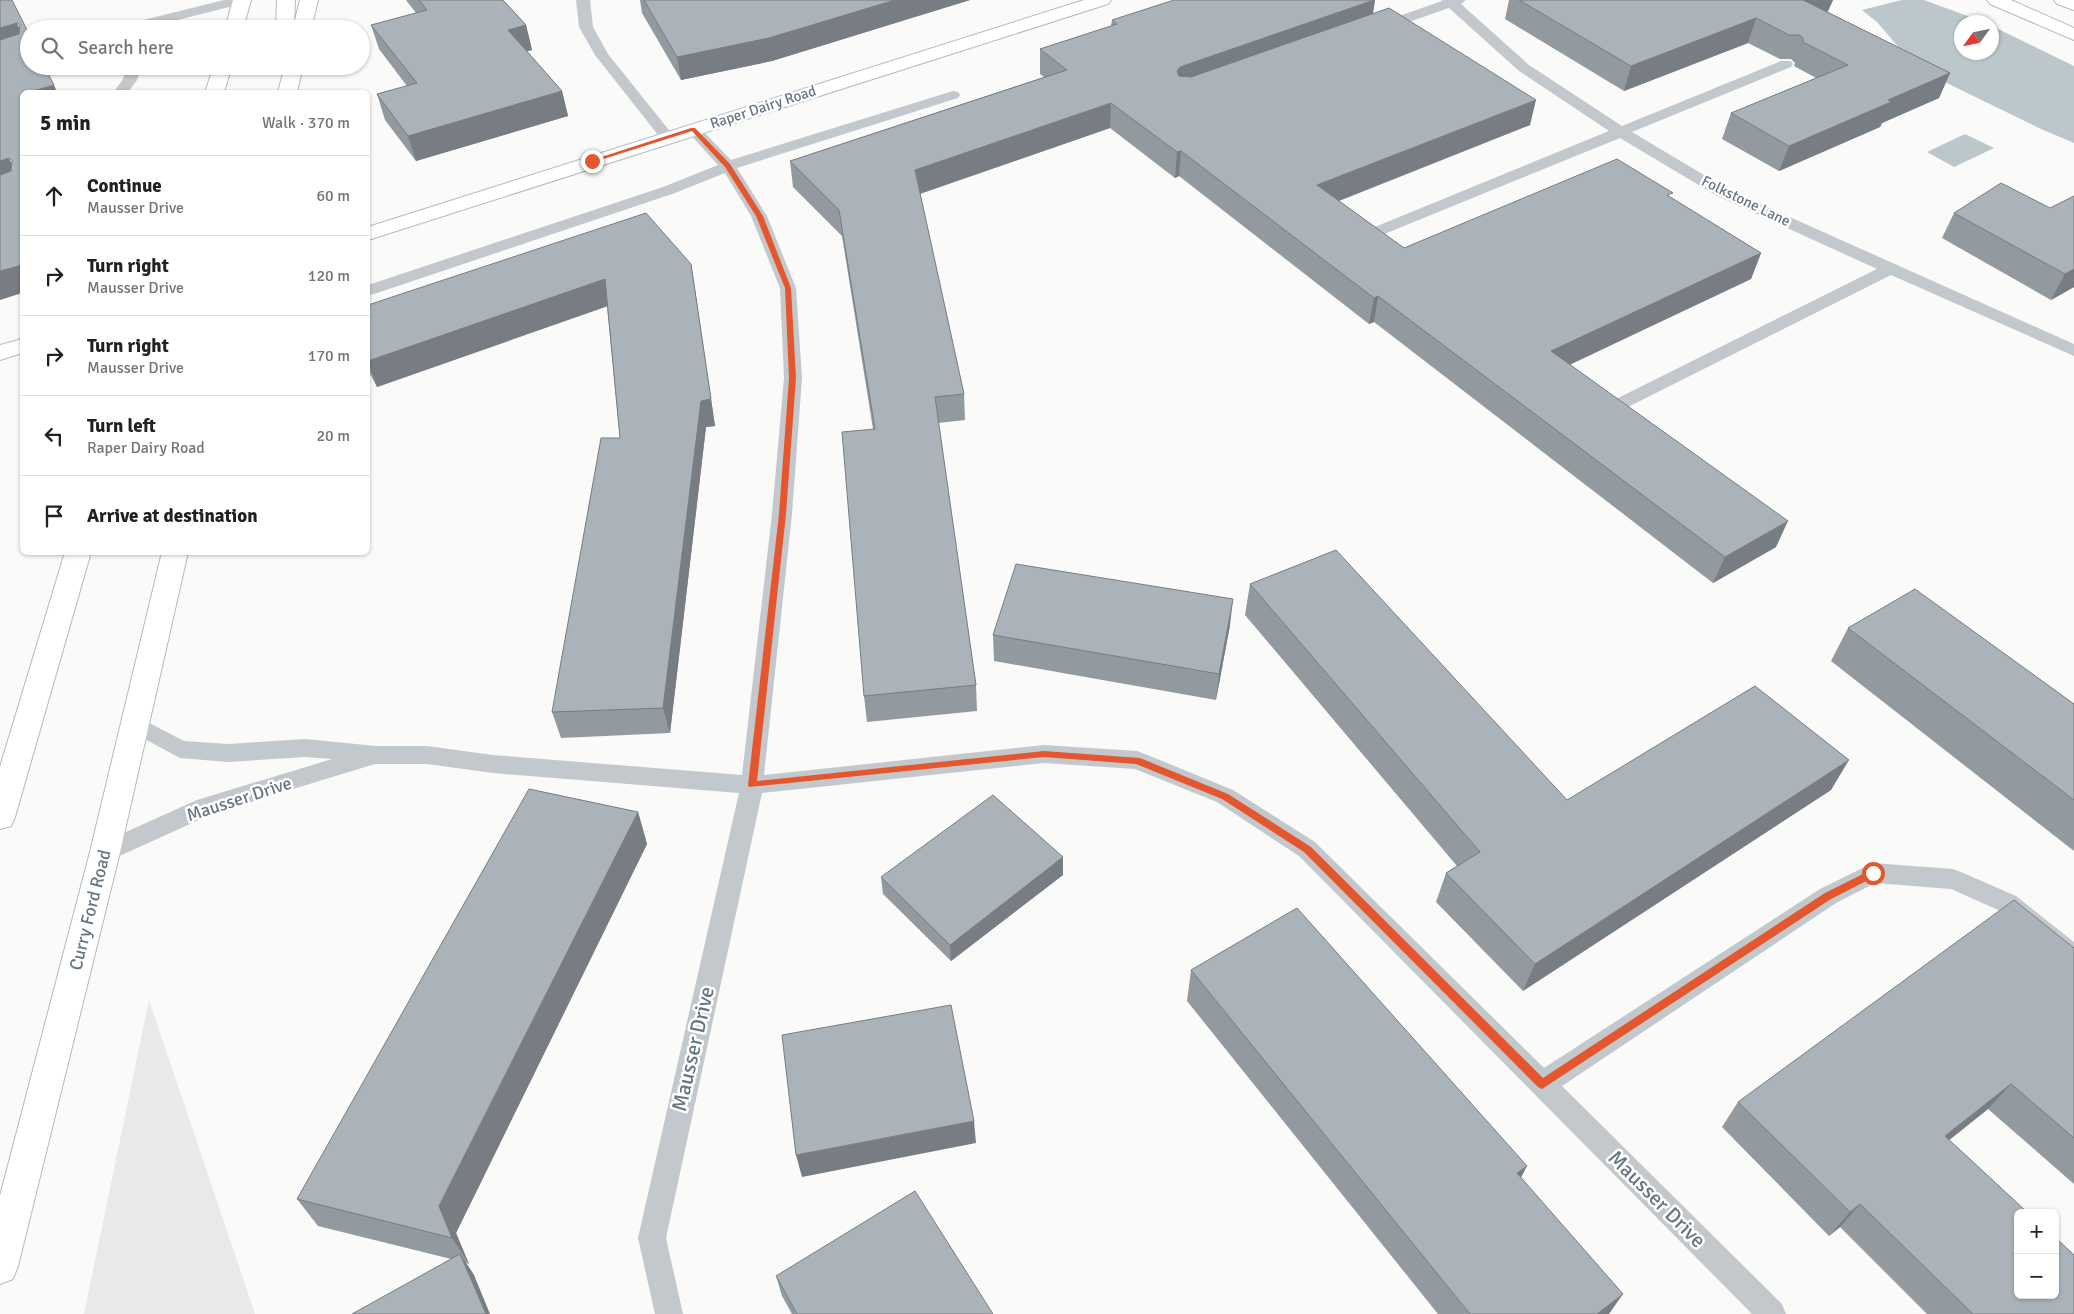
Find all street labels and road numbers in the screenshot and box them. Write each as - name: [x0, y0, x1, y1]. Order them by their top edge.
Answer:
- street label: Raper Dairy Road: [708, 81, 818, 133]
- street label: Folkstone Lane: [1699, 172, 1793, 230]
- street label: Mausser Drive: [184, 772, 294, 826]
- street label: Curry Ford Road: [64, 847, 116, 973]
- street label: Mausser Drive: [666, 984, 720, 1114]
- street label: Mausser Drive: [1603, 1145, 1711, 1253]

